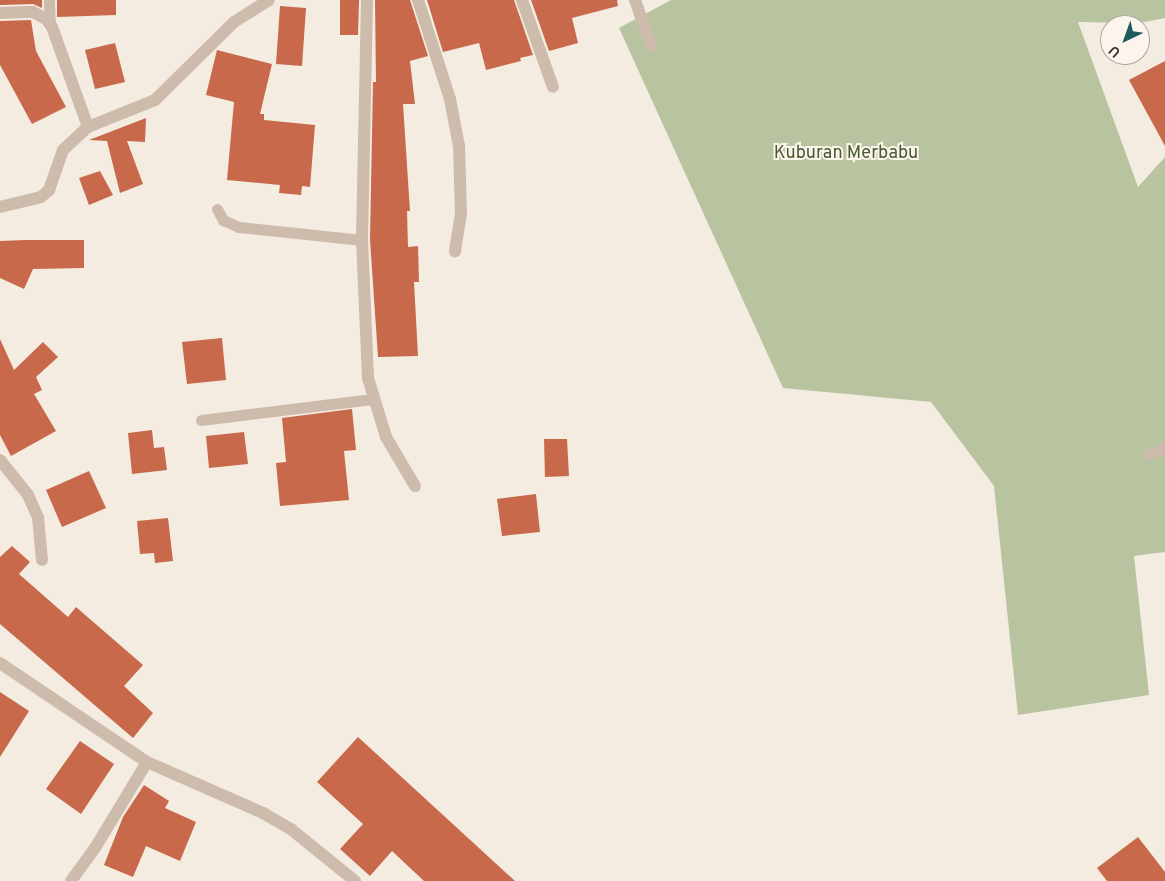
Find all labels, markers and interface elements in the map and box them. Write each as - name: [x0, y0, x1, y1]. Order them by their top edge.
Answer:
- north arrow: [1100, 15, 1150, 65]
- text: U: [1106, 41, 1125, 60]
- park label: Kuburan Merbabu: [774, 143, 918, 165]

